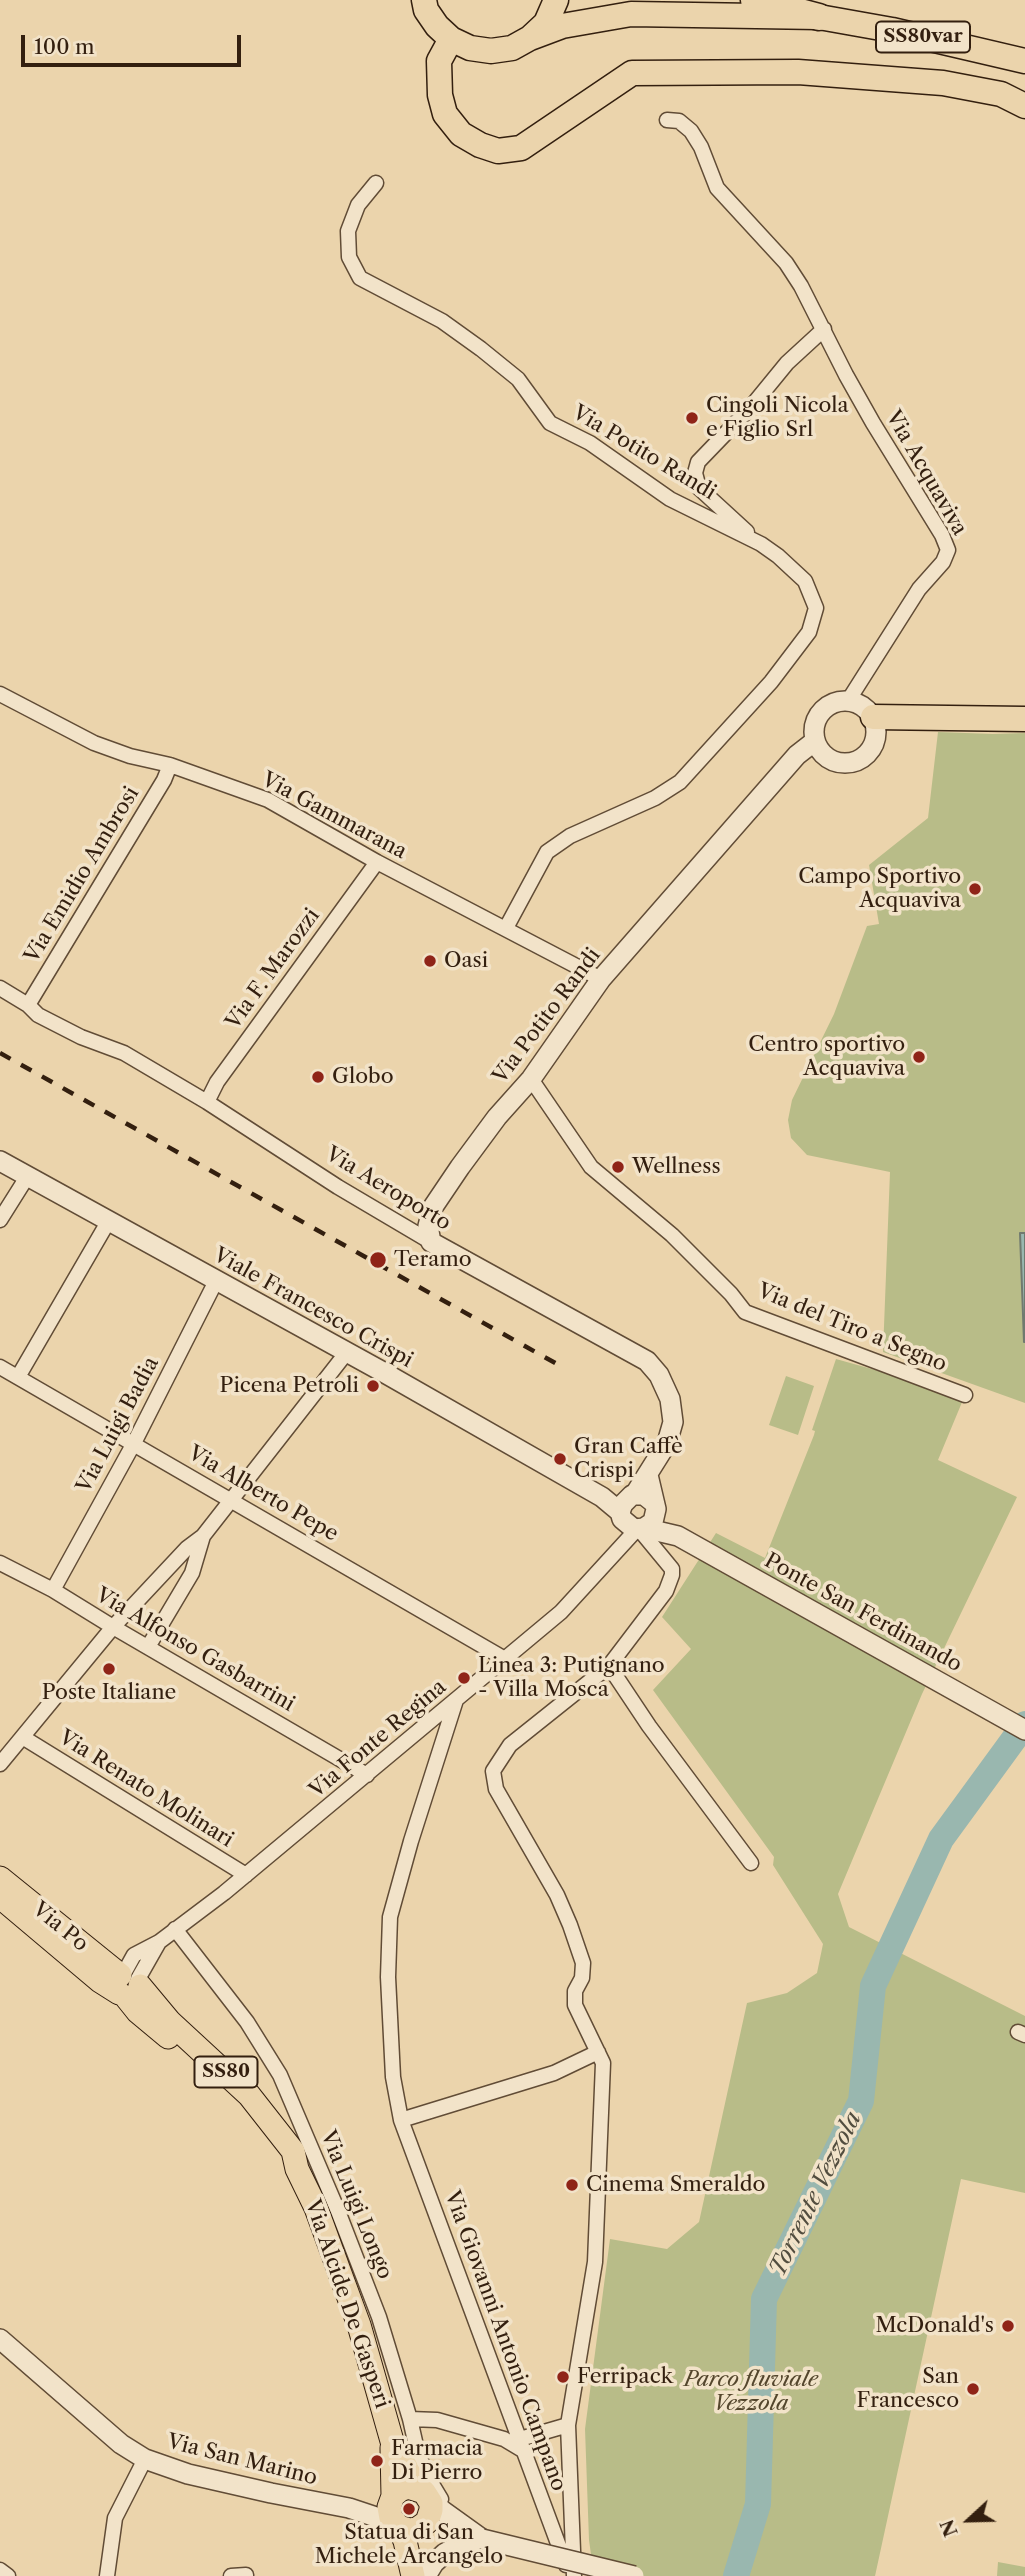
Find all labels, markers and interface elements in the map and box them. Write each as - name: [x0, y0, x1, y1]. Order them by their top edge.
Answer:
- scale bar: [24, 21, 245, 65]
- road number: SS80var: [876, 22, 970, 52]
- text: 100 m: [34, 34, 95, 59]
- place label: Cingoli Nicola e Figlio Srl: [706, 393, 849, 443]
- street label: Via Potito Randi: [568, 400, 720, 506]
- street label: Via Acquaviva: [880, 406, 972, 540]
- marker: Cingoli Nicola e Figlio Srl: [684, 410, 700, 426]
- street label: Via Gammarana: [257, 767, 411, 865]
- street label: Via Emidio Ambrosi: [19, 782, 145, 968]
- place label: Campo Sportivo Acquaviva: [798, 864, 961, 914]
- marker: Campo Sportivo Acquaviva: [967, 881, 983, 897]
- street label: Via F. Marozzi: [221, 904, 325, 1034]
- street label: Via Potito Randi: [488, 943, 606, 1089]
- place label: Oasi: [444, 948, 488, 974]
- marker: Oasi: [422, 953, 438, 969]
- place label: Centro sportivo Acquaviva: [748, 1032, 905, 1082]
- marker: Centro sportivo Acquaviva: [911, 1049, 927, 1065]
- place label: Globo: [332, 1064, 394, 1090]
- marker: Globo: [310, 1069, 326, 1085]
- street label: Via Aeroporto: [321, 1142, 455, 1236]
- place label: Wellness: [632, 1154, 721, 1180]
- marker: Wellness: [610, 1159, 626, 1175]
- street label: Viale Francesco Crispi: [209, 1243, 417, 1373]
- place label: Teramo: [394, 1247, 472, 1273]
- marker: Teramo: [368, 1250, 388, 1270]
- street label: Via del Tiro a Segno: [754, 1279, 950, 1377]
- street label: Via Luigi Badia: [72, 1353, 164, 1497]
- place label: Picena Petroli: [220, 1373, 359, 1399]
- marker: Picena Petroli: [365, 1378, 381, 1394]
- place label: Gran Caffè Crispi: [574, 1434, 683, 1484]
- street label: Via Alberto Pepe: [184, 1441, 342, 1547]
- marker: Gran Caffè Crispi: [552, 1451, 568, 1467]
- street label: Ponte San Ferdinando: [760, 1548, 966, 1678]
- street label: Via Alfonso Gasbarrini: [91, 1583, 299, 1717]
- place label: Linea 3: Putignano - Villa Mosca: [478, 1653, 665, 1703]
- marker: Poste Italiane: [101, 1661, 117, 1677]
- marker: Linea 3: Putignano - Villa Mosca: [456, 1670, 472, 1686]
- street label: Via Fonte Regina: [305, 1675, 451, 1803]
- place label: Poste Italiane: [42, 1680, 176, 1706]
- street label: Via Renato Molinari: [54, 1725, 238, 1853]
- street label: Via Po: [27, 1897, 93, 1957]
- road number: SS80: [194, 2056, 258, 2088]
- water label: Torrente Vezzola: [764, 2107, 868, 2281]
- street label: Via Luigi Longo: [315, 2127, 397, 2283]
- place label: Cinema Smeraldo: [586, 2172, 765, 2198]
- marker: Cinema Smeraldo: [564, 2177, 580, 2193]
- street label: Via Giovanni Antonio Campano: [439, 2187, 571, 2495]
- street label: Via Alcide De Gasperi: [299, 2196, 395, 2412]
- place label: McDonald's: [876, 2313, 994, 2339]
- marker: McDonald's: [1000, 2318, 1016, 2334]
- place label: Ferripack: [577, 2364, 673, 2390]
- place label: San Francesco: [857, 2364, 959, 2414]
- park label: Parco fluviale Vezzola: [684, 2367, 818, 2417]
- marker: Ferripack: [555, 2369, 571, 2385]
- marker: San Francesco: [965, 2381, 981, 2397]
- street label: Via San Marino: [164, 2429, 320, 2491]
- place label: Farmacia Di Pierro: [391, 2436, 483, 2486]
- marker: Farmacia Di Pierro: [369, 2453, 385, 2469]
- north arrow: [934, 2485, 1004, 2555]
- marker: Statua di San Michele Arcangelo: [401, 2501, 417, 2517]
- text: N: [935, 2516, 963, 2540]
- place label: Statua di San Michele Arcangelo: [315, 2520, 503, 2570]

